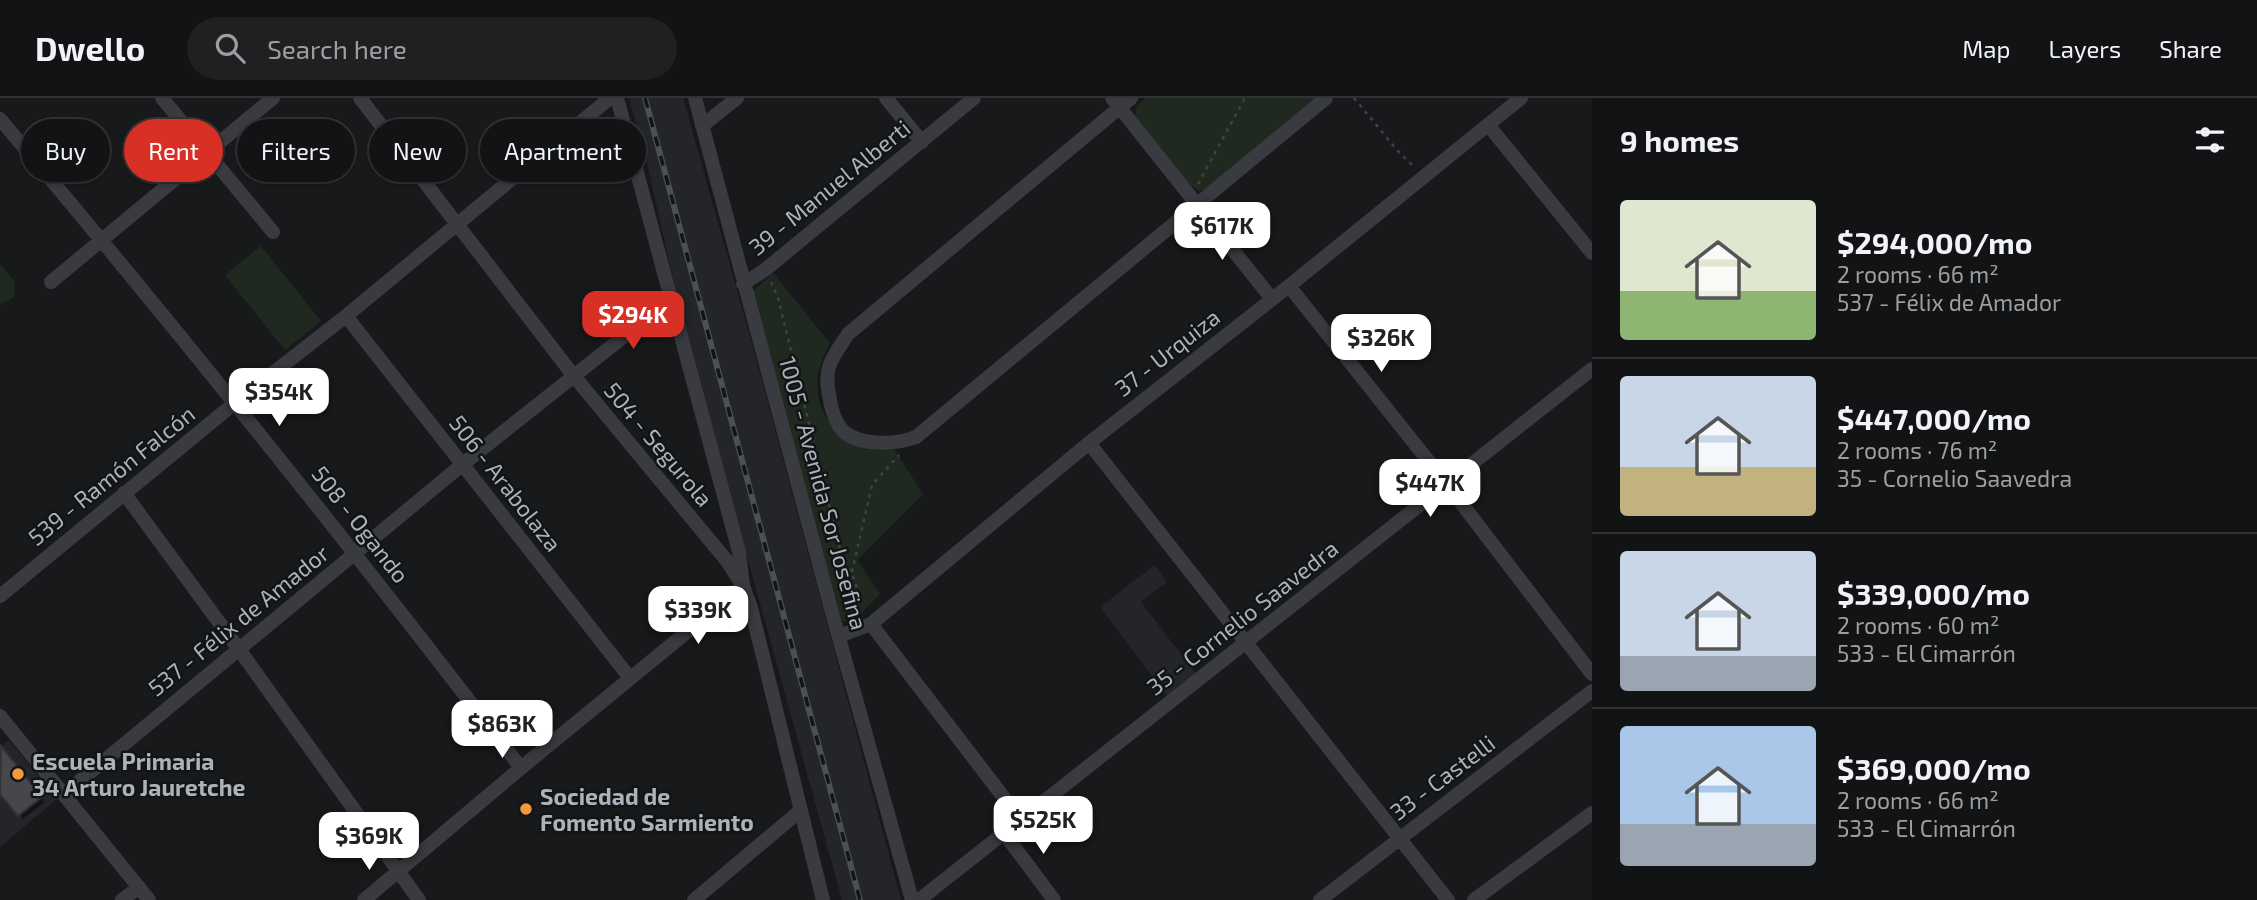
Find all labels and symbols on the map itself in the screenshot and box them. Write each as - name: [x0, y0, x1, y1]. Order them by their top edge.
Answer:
- street label: 39 - Manuel Alberti: [743, 113, 915, 261]
- pin: $617K: [1173, 202, 1271, 262]
- pin: $294K: [584, 292, 682, 351]
- street label: 37 - Urquiza: [1109, 302, 1225, 402]
- pin: $326K: [1332, 314, 1430, 374]
- street label: 1005 - Avenida Sor Josefina: [774, 353, 874, 633]
- pin: $354K: [230, 368, 328, 428]
- street label: 504 - Segurola: [599, 376, 719, 512]
- street label: 539 - Ramón Falcón: [22, 399, 200, 551]
- street label: 506 - Arabolaza: [444, 409, 568, 557]
- street label: 508 - Ogando: [307, 460, 415, 588]
- pin: $447K: [1381, 460, 1479, 519]
- street label: 35 - Cornelio Saavedra: [1141, 534, 1343, 700]
- street label: 537 - Félix de Amador: [142, 539, 334, 701]
- pin: $339K: [649, 587, 747, 646]
- pin: $863K: [453, 700, 551, 760]
- street label: 33 - Castelli: [1384, 728, 1500, 826]
- place label: Escuela Primaria 34 Arturo Jauretche: [32, 747, 246, 801]
- marker: Escuela Primaria 34 Arturo Jauretche: [10, 766, 26, 782]
- place label: Sociedad de Fomento Sarmiento: [540, 782, 754, 836]
- pin: $525K: [994, 796, 1092, 856]
- marker: Sociedad de Fomento Sarmiento: [518, 801, 534, 817]
- pin: $369K: [320, 812, 418, 872]

